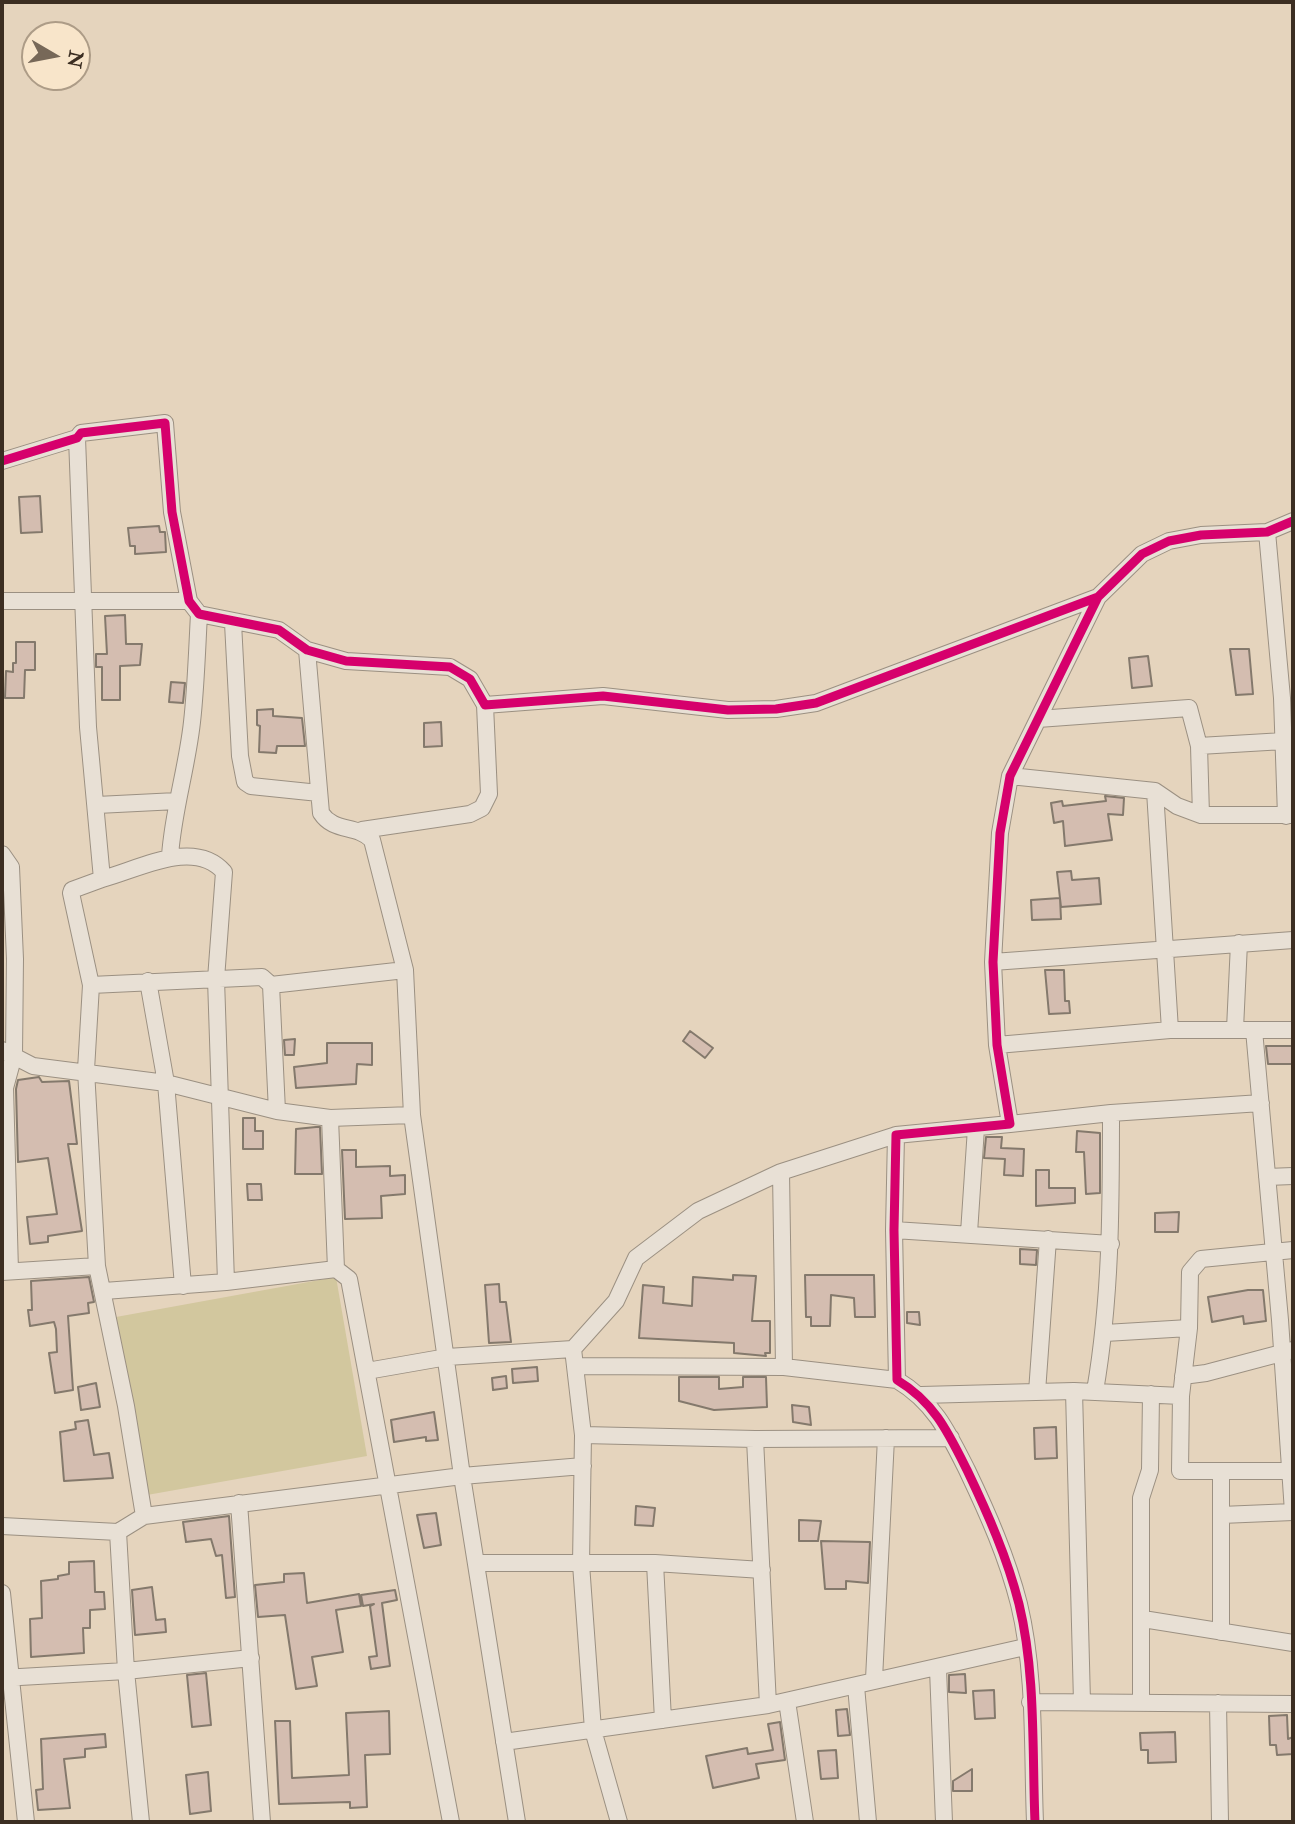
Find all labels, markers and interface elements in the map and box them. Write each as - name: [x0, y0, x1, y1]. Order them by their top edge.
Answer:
- north arrow: [21, 21, 91, 91]
- text: N: [61, 49, 88, 70]

